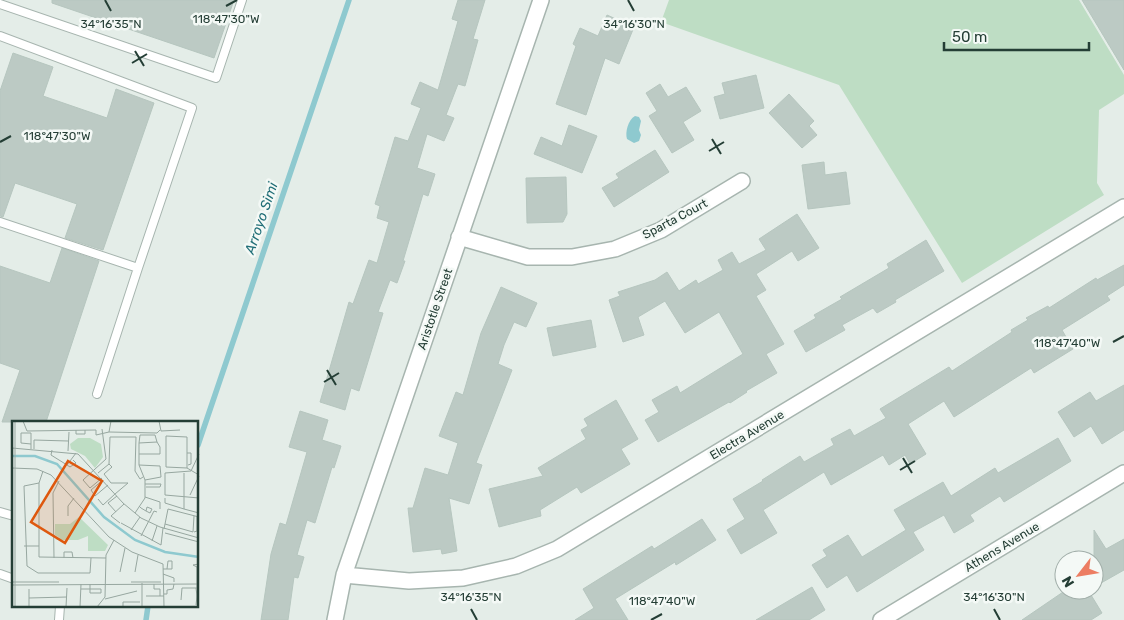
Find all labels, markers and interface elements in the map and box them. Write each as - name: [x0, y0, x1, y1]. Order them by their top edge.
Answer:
- text: 118°47'30"W: [193, 12, 260, 26]
- text: 34°16'35"N: [80, 17, 142, 31]
- text: 34°16'30"N: [603, 17, 665, 31]
- scale bar: [944, 20, 1089, 52]
- text: 50 m: [952, 28, 987, 46]
- text: 118°47'30"W: [24, 129, 91, 143]
- water label: Arroyo Simi: [241, 180, 282, 257]
- street label: Sparta Court: [640, 196, 710, 242]
- street label: Aristotle Street: [415, 266, 456, 352]
- text: 118°47'40"W: [1034, 336, 1101, 350]
- street label: Electra Avenue: [707, 407, 787, 463]
- inset map: [12, 421, 199, 608]
- street label: Athens Avenue: [962, 519, 1042, 575]
- north arrow: [1054, 550, 1104, 600]
- text: N: [1058, 573, 1078, 590]
- text: 34°16'35"N: [440, 590, 502, 604]
- text: 34°16'30"N: [963, 590, 1025, 604]
- text: 118°47'40"W: [629, 594, 696, 608]

